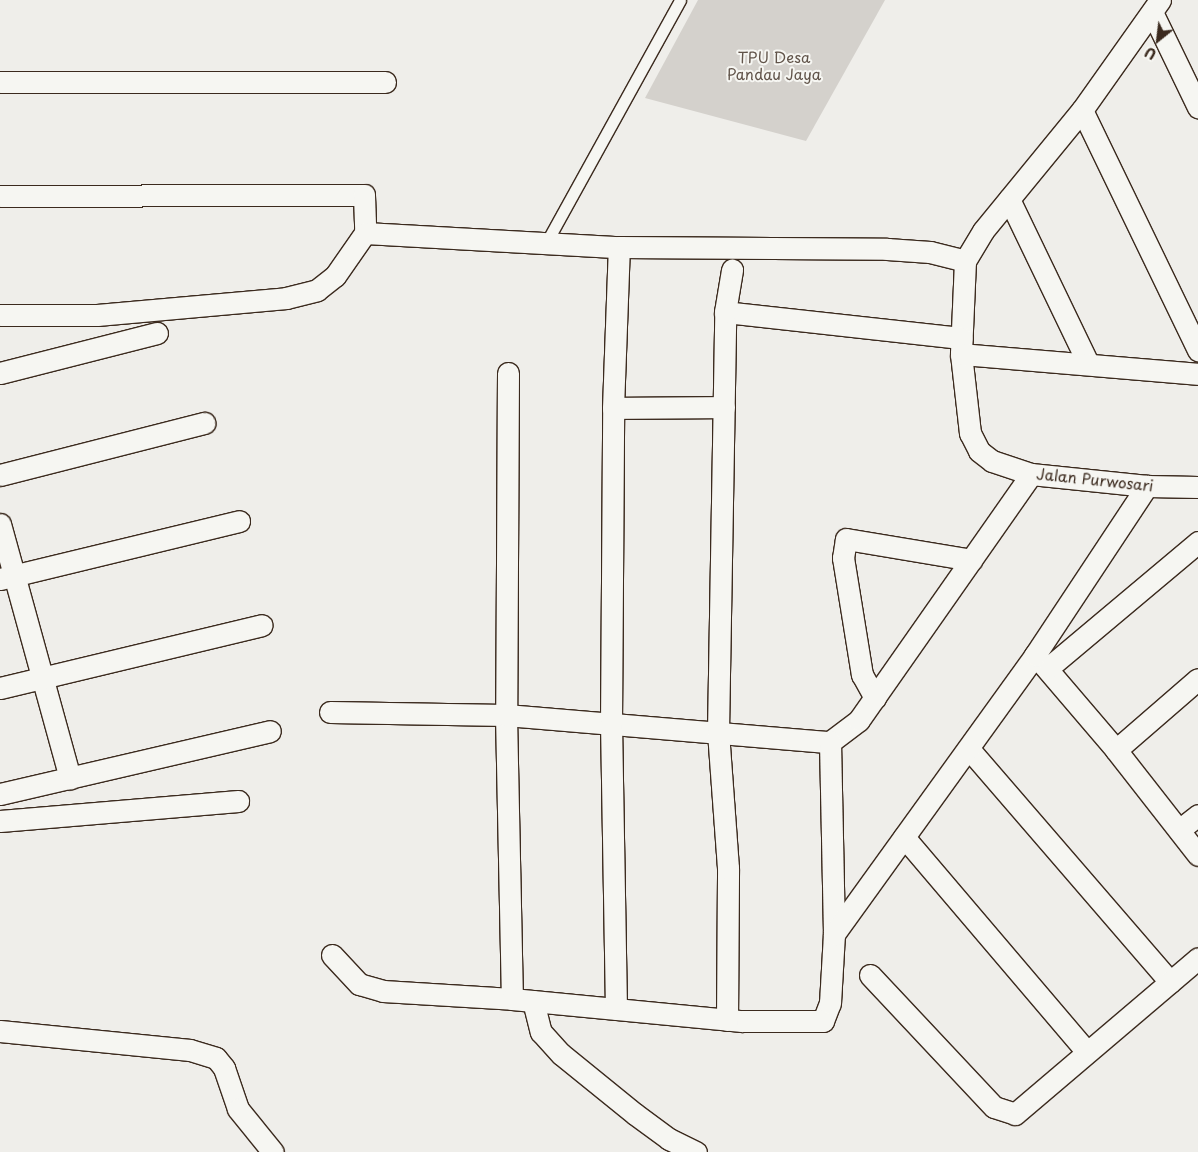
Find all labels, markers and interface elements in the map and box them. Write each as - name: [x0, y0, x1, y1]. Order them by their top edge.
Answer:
- north arrow: [1133, 15, 1183, 65]
- text: U: [1141, 42, 1160, 65]
- park label: TPU Desa Pandau Jaya: [727, 47, 821, 82]
- street label: Jalan Purwosari: [1035, 464, 1155, 494]

